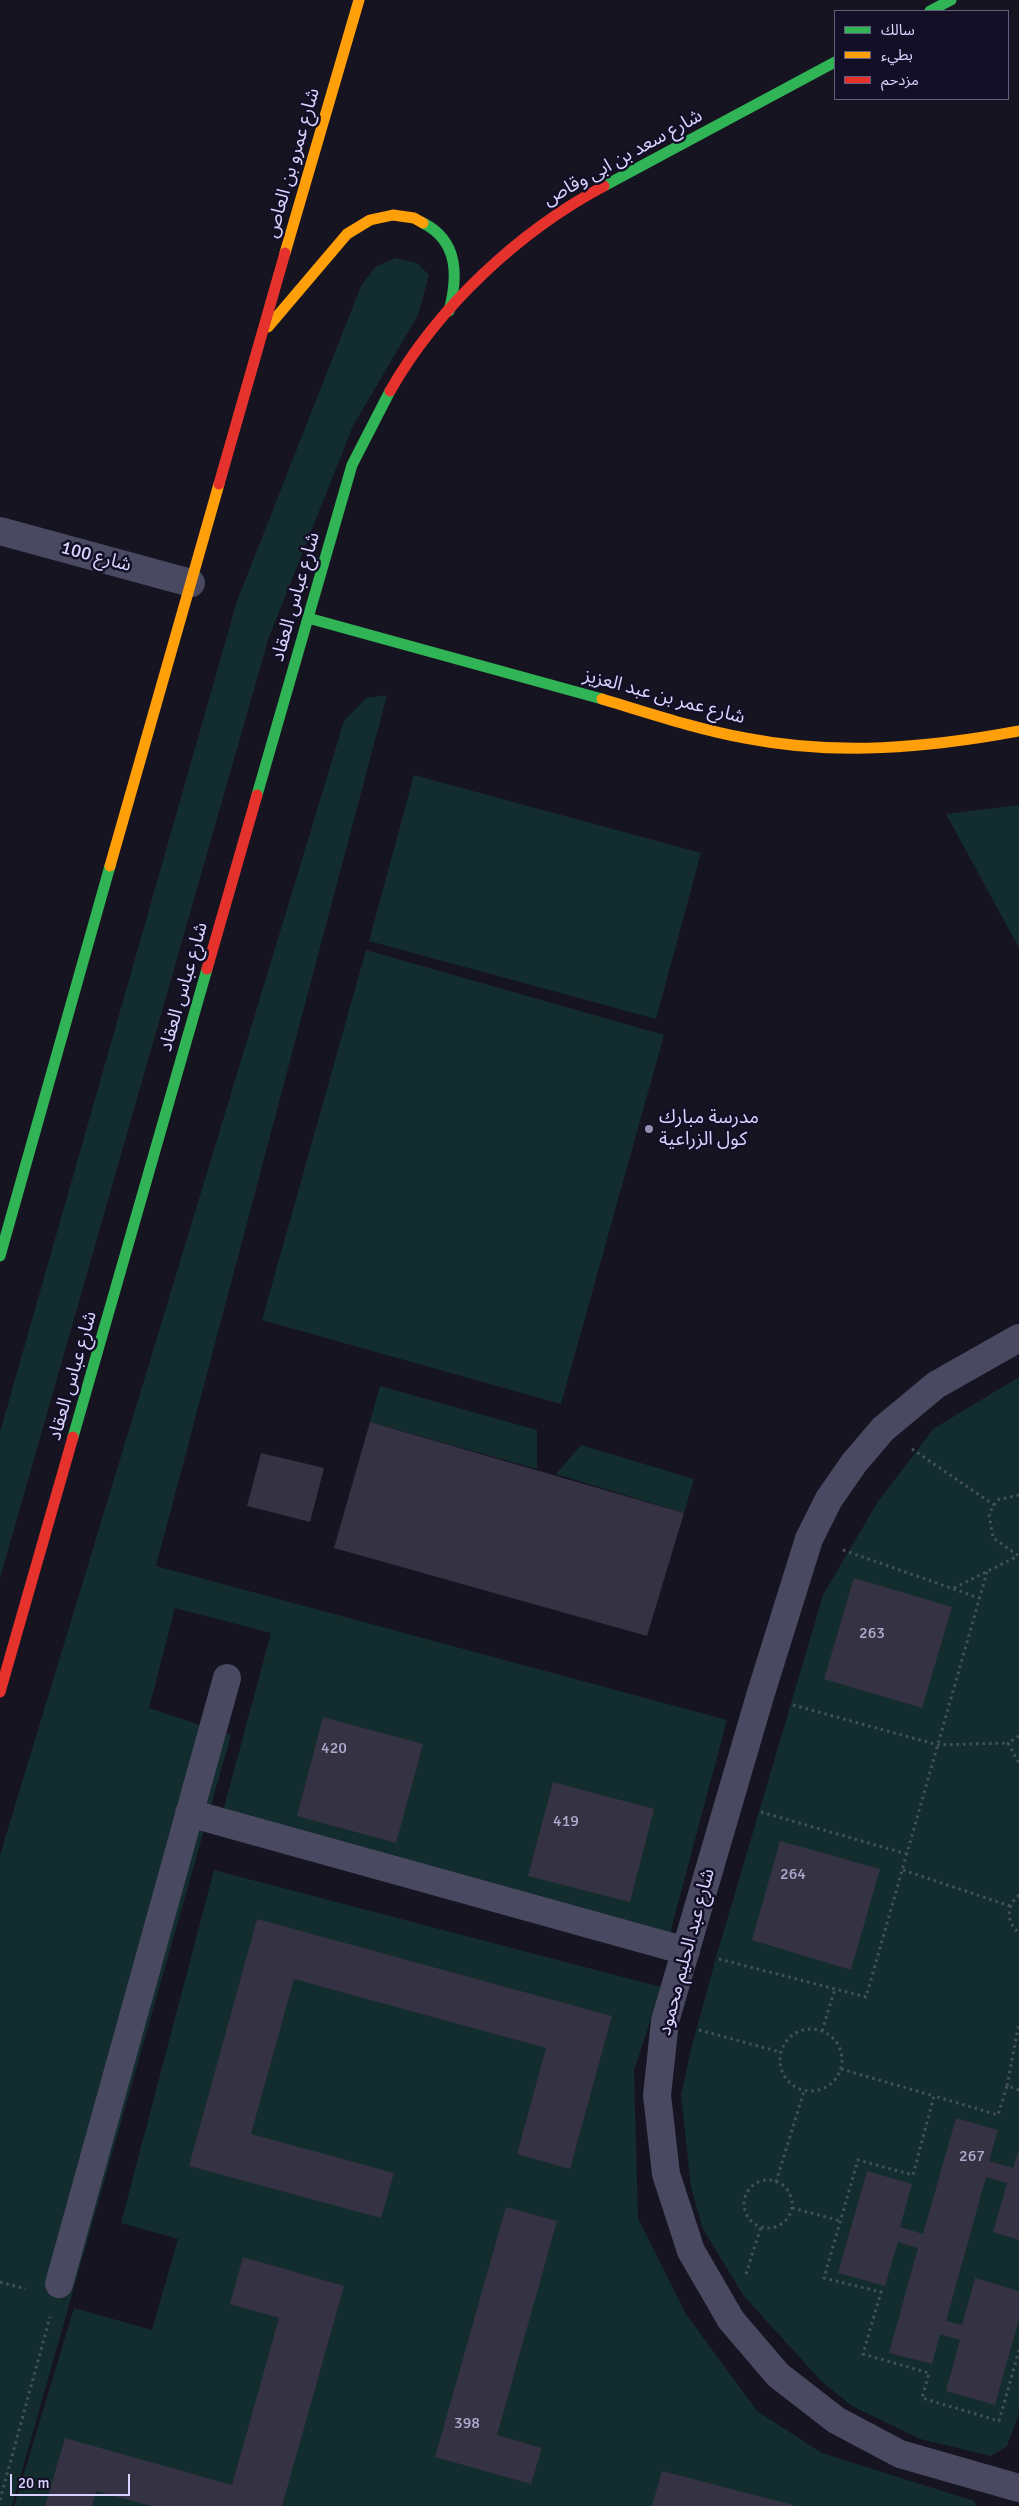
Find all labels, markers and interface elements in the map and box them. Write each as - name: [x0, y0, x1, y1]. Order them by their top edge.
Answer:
- legend: [834, 10, 1009, 100]
- text: سالك: [881, 21, 915, 39]
- text: بطيء: [881, 46, 913, 64]
- text: مزدحم: [881, 71, 919, 89]
- street label: شارع عمرو بن العاص: [261, 85, 325, 241]
- street label: شارع سعد بن ابى وقاص: [539, 105, 707, 211]
- street label: شارع عباس العقاد: [267, 530, 325, 664]
- street label: شارع 100: [58, 537, 134, 577]
- street label: شارع عمر بن عبد العزيز: [581, 664, 747, 730]
- street label: شارع عباس العقاد: [155, 920, 213, 1054]
- place label: مدرسة مبارك كول الزراعية: [659, 1107, 759, 1151]
- marker: مدرسة مبارك كول الزراعية: [643, 1123, 655, 1135]
- street label: شارع عباس العقاد: [44, 1309, 102, 1443]
- house number: 263: [859, 1624, 885, 1644]
- house number: 420: [321, 1739, 347, 1759]
- house number: 419: [553, 1812, 579, 1832]
- house number: 264: [780, 1865, 806, 1885]
- street label: شارع عبد الحليم محمود: [654, 1866, 720, 2038]
- house number: 267: [959, 2147, 985, 2167]
- house number: 398: [454, 2414, 480, 2434]
- scale bar: [12, 2464, 132, 2496]
- text: 20 m: [18, 2474, 49, 2492]

